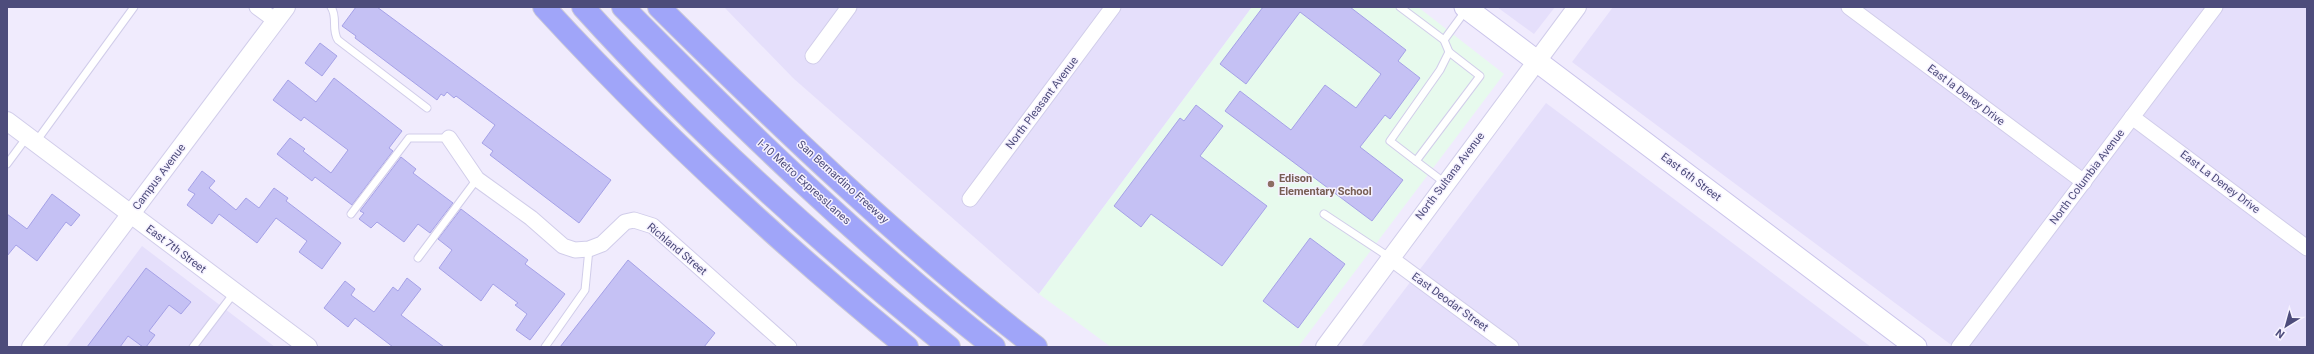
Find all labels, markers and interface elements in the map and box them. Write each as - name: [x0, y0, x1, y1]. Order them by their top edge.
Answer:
- street label: North Pleasant Avenue: [1003, 54, 1081, 152]
- street label: East la Deney Drive: [1925, 62, 2007, 128]
- street label: North Columbia Avenue: [2047, 127, 2127, 227]
- street label: North Sultana Avenue: [1413, 130, 1487, 222]
- street label: I-10 Metro ExpressLanes: [755, 137, 854, 228]
- street label: San Bernardino Freeway: [795, 138, 892, 227]
- street label: Campus Avenue: [130, 141, 188, 213]
- street label: East La Deney Drive: [2178, 148, 2263, 216]
- street label: East 6th Street: [1658, 150, 1724, 204]
- place label: Edison Elementary School: [1279, 172, 1372, 198]
- marker: Edison Elementary School: [1266, 179, 1276, 189]
- street label: Richland Street: [644, 220, 710, 278]
- street label: East 7th Street: [143, 222, 209, 276]
- street label: East Deodar Street: [1409, 270, 1491, 334]
- north arrow: [2266, 306, 2306, 346]
- text: N: [2273, 326, 2287, 341]

